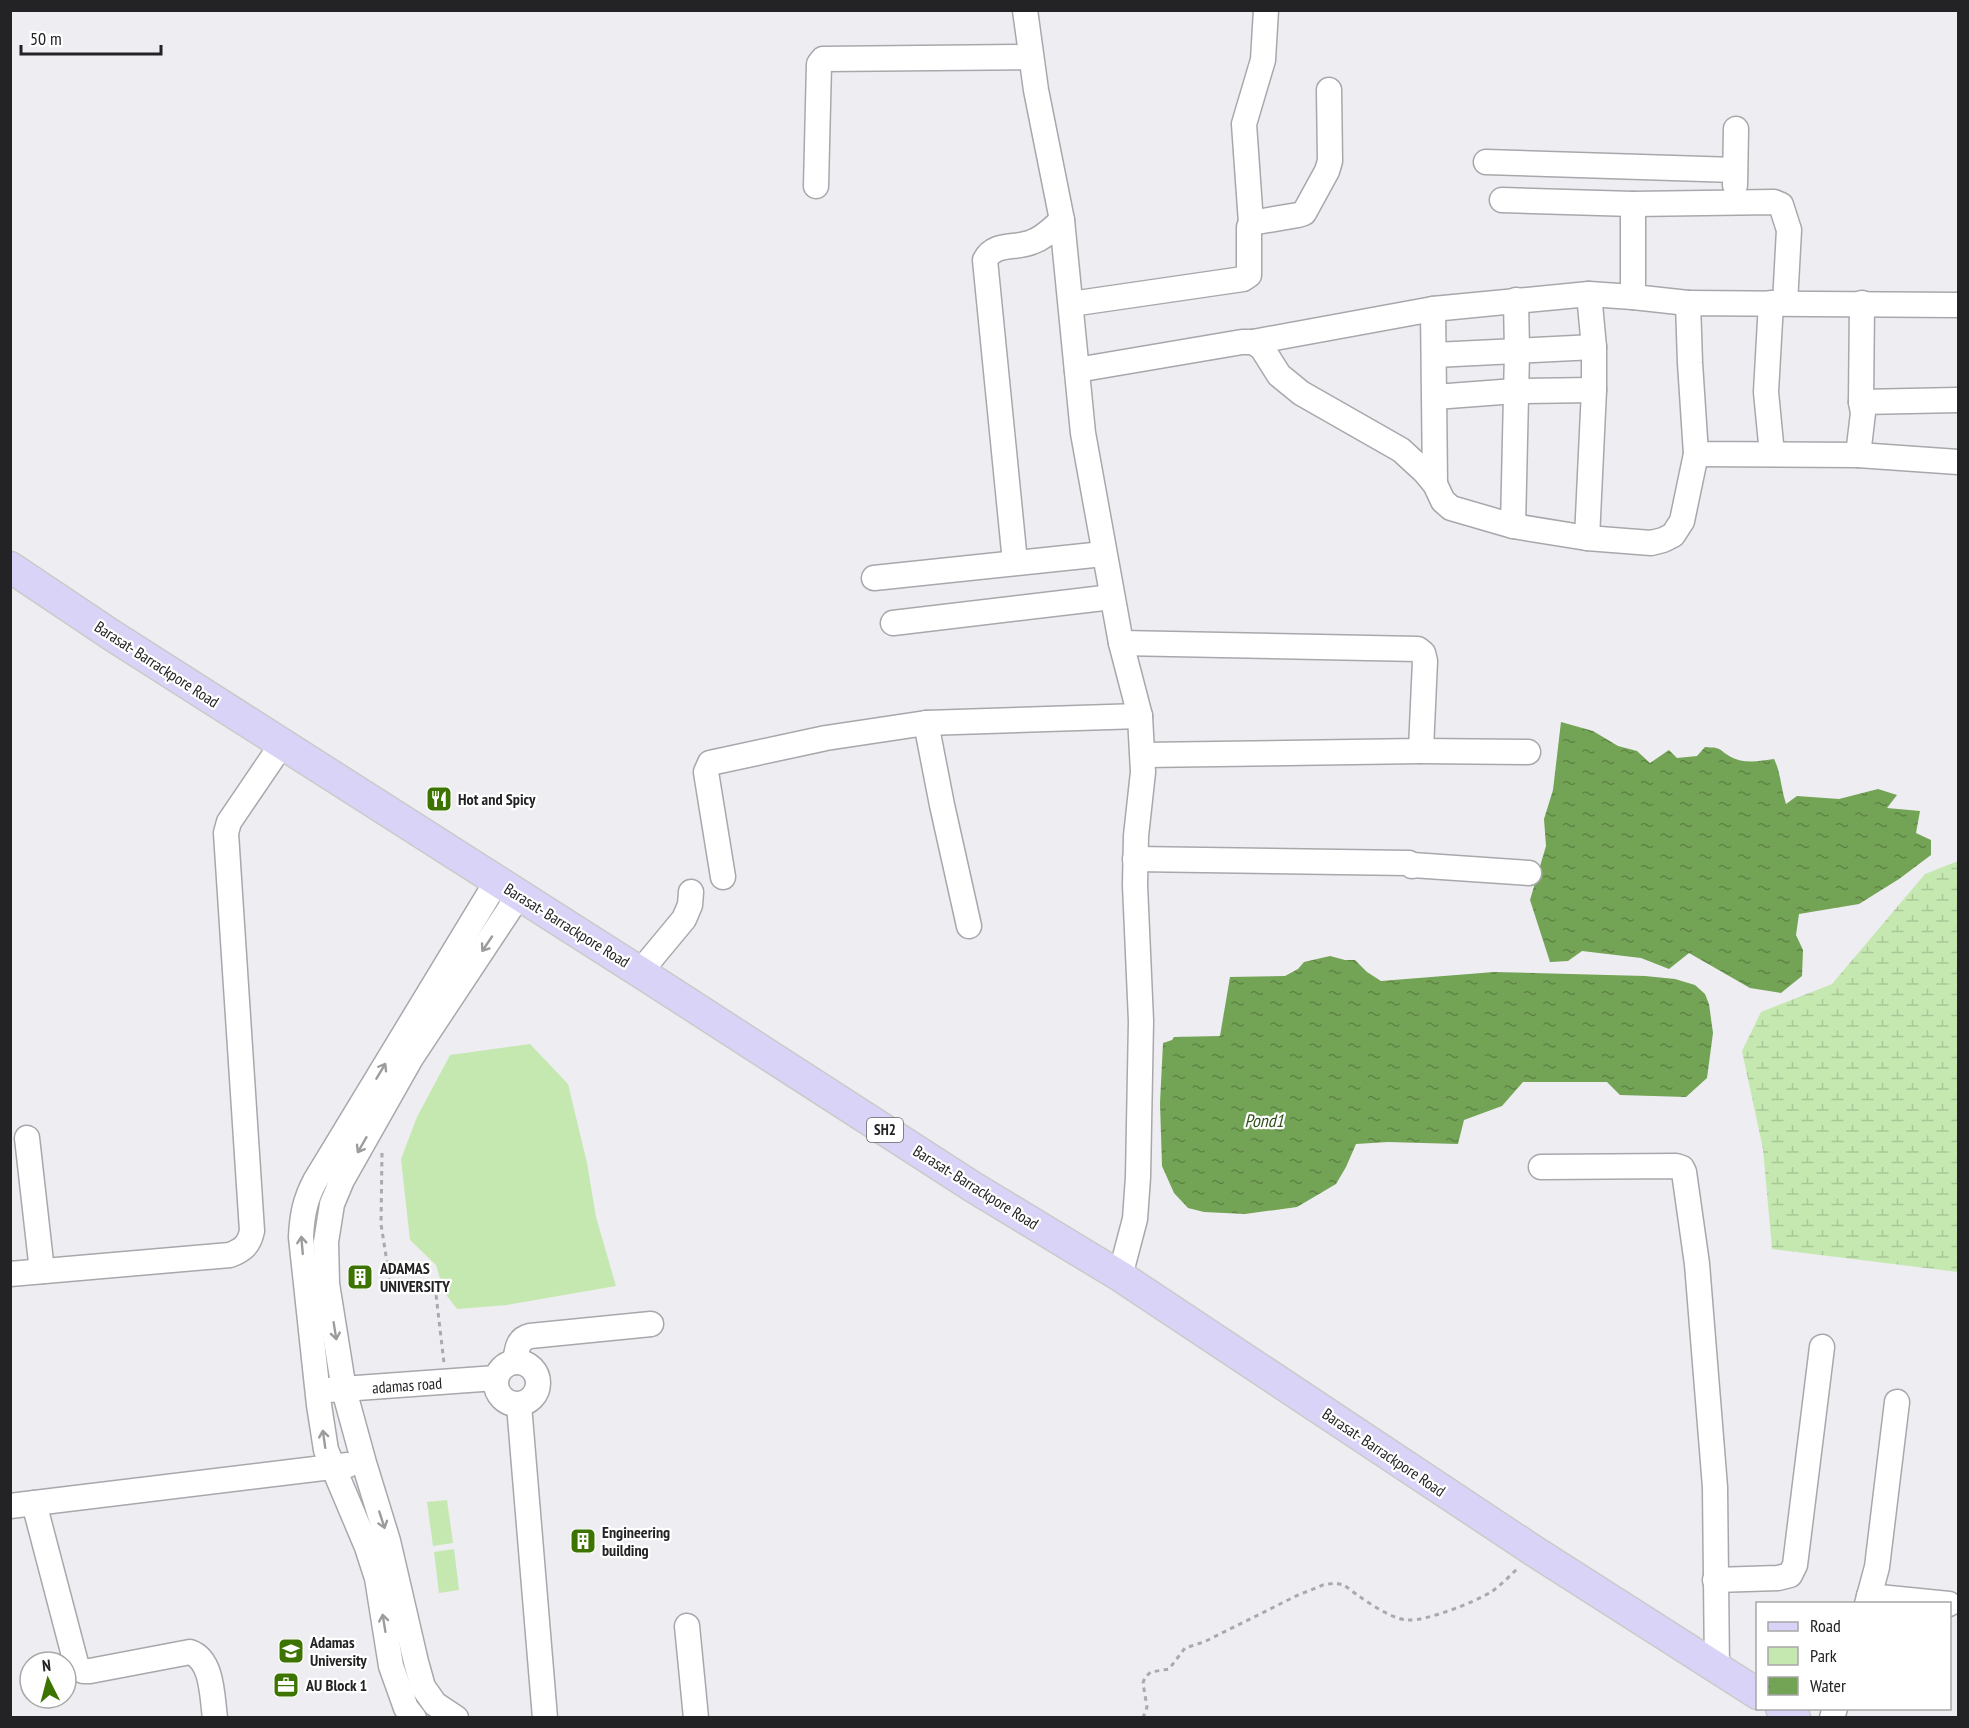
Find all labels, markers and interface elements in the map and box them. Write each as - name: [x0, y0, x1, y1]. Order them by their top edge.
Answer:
- scale bar: [21, 18, 160, 56]
- text: 50 m: [30, 27, 62, 50]
- street label: Barasat- Barrackpore Road: [91, 616, 223, 712]
- restaurant icon: Hot and Spicy: [424, 784, 454, 814]
- place label: Hot and Spicy: [458, 789, 536, 809]
- street label: Barasat- Barrackpore Road: [501, 878, 633, 972]
- one-way arrow: [481, 935, 493, 951]
- one-way arrow: [376, 1063, 388, 1080]
- water label: Pond1: [1244, 1109, 1284, 1132]
- road number: SH2: [867, 1118, 903, 1142]
- one-way arrow: [356, 1136, 368, 1153]
- street label: Barasat- Barrackpore Road: [910, 1140, 1042, 1234]
- one-way arrow: [297, 1236, 308, 1256]
- place label: ADAMAS UNIVERSITY: [379, 1258, 450, 1296]
- building icon: ADAMAS UNIVERSITY: [345, 1262, 375, 1292]
- one-way arrow: [329, 1321, 340, 1341]
- street label: adamas road: [371, 1373, 443, 1397]
- street label: Barasat- Barrackpore Road: [1319, 1403, 1449, 1501]
- one-way arrow: [318, 1430, 329, 1449]
- one-way arrow: [377, 1510, 388, 1529]
- place label: Engineering building: [602, 1522, 670, 1560]
- building icon: Engineering building: [568, 1526, 598, 1556]
- legend: [1756, 1602, 1951, 1710]
- one-way arrow: [378, 1614, 389, 1634]
- text: Road: [1810, 1614, 1841, 1637]
- place label: Adamas University: [309, 1632, 367, 1670]
- school or university icon: Adamas University: [276, 1636, 306, 1666]
- text: Park: [1810, 1644, 1837, 1667]
- north arrow: [18, 1650, 78, 1710]
- text: N: [41, 1655, 52, 1675]
- office icon: AU Block 1: [271, 1670, 301, 1700]
- text: Water: [1810, 1674, 1846, 1697]
- place label: AU Block 1: [305, 1675, 367, 1695]

